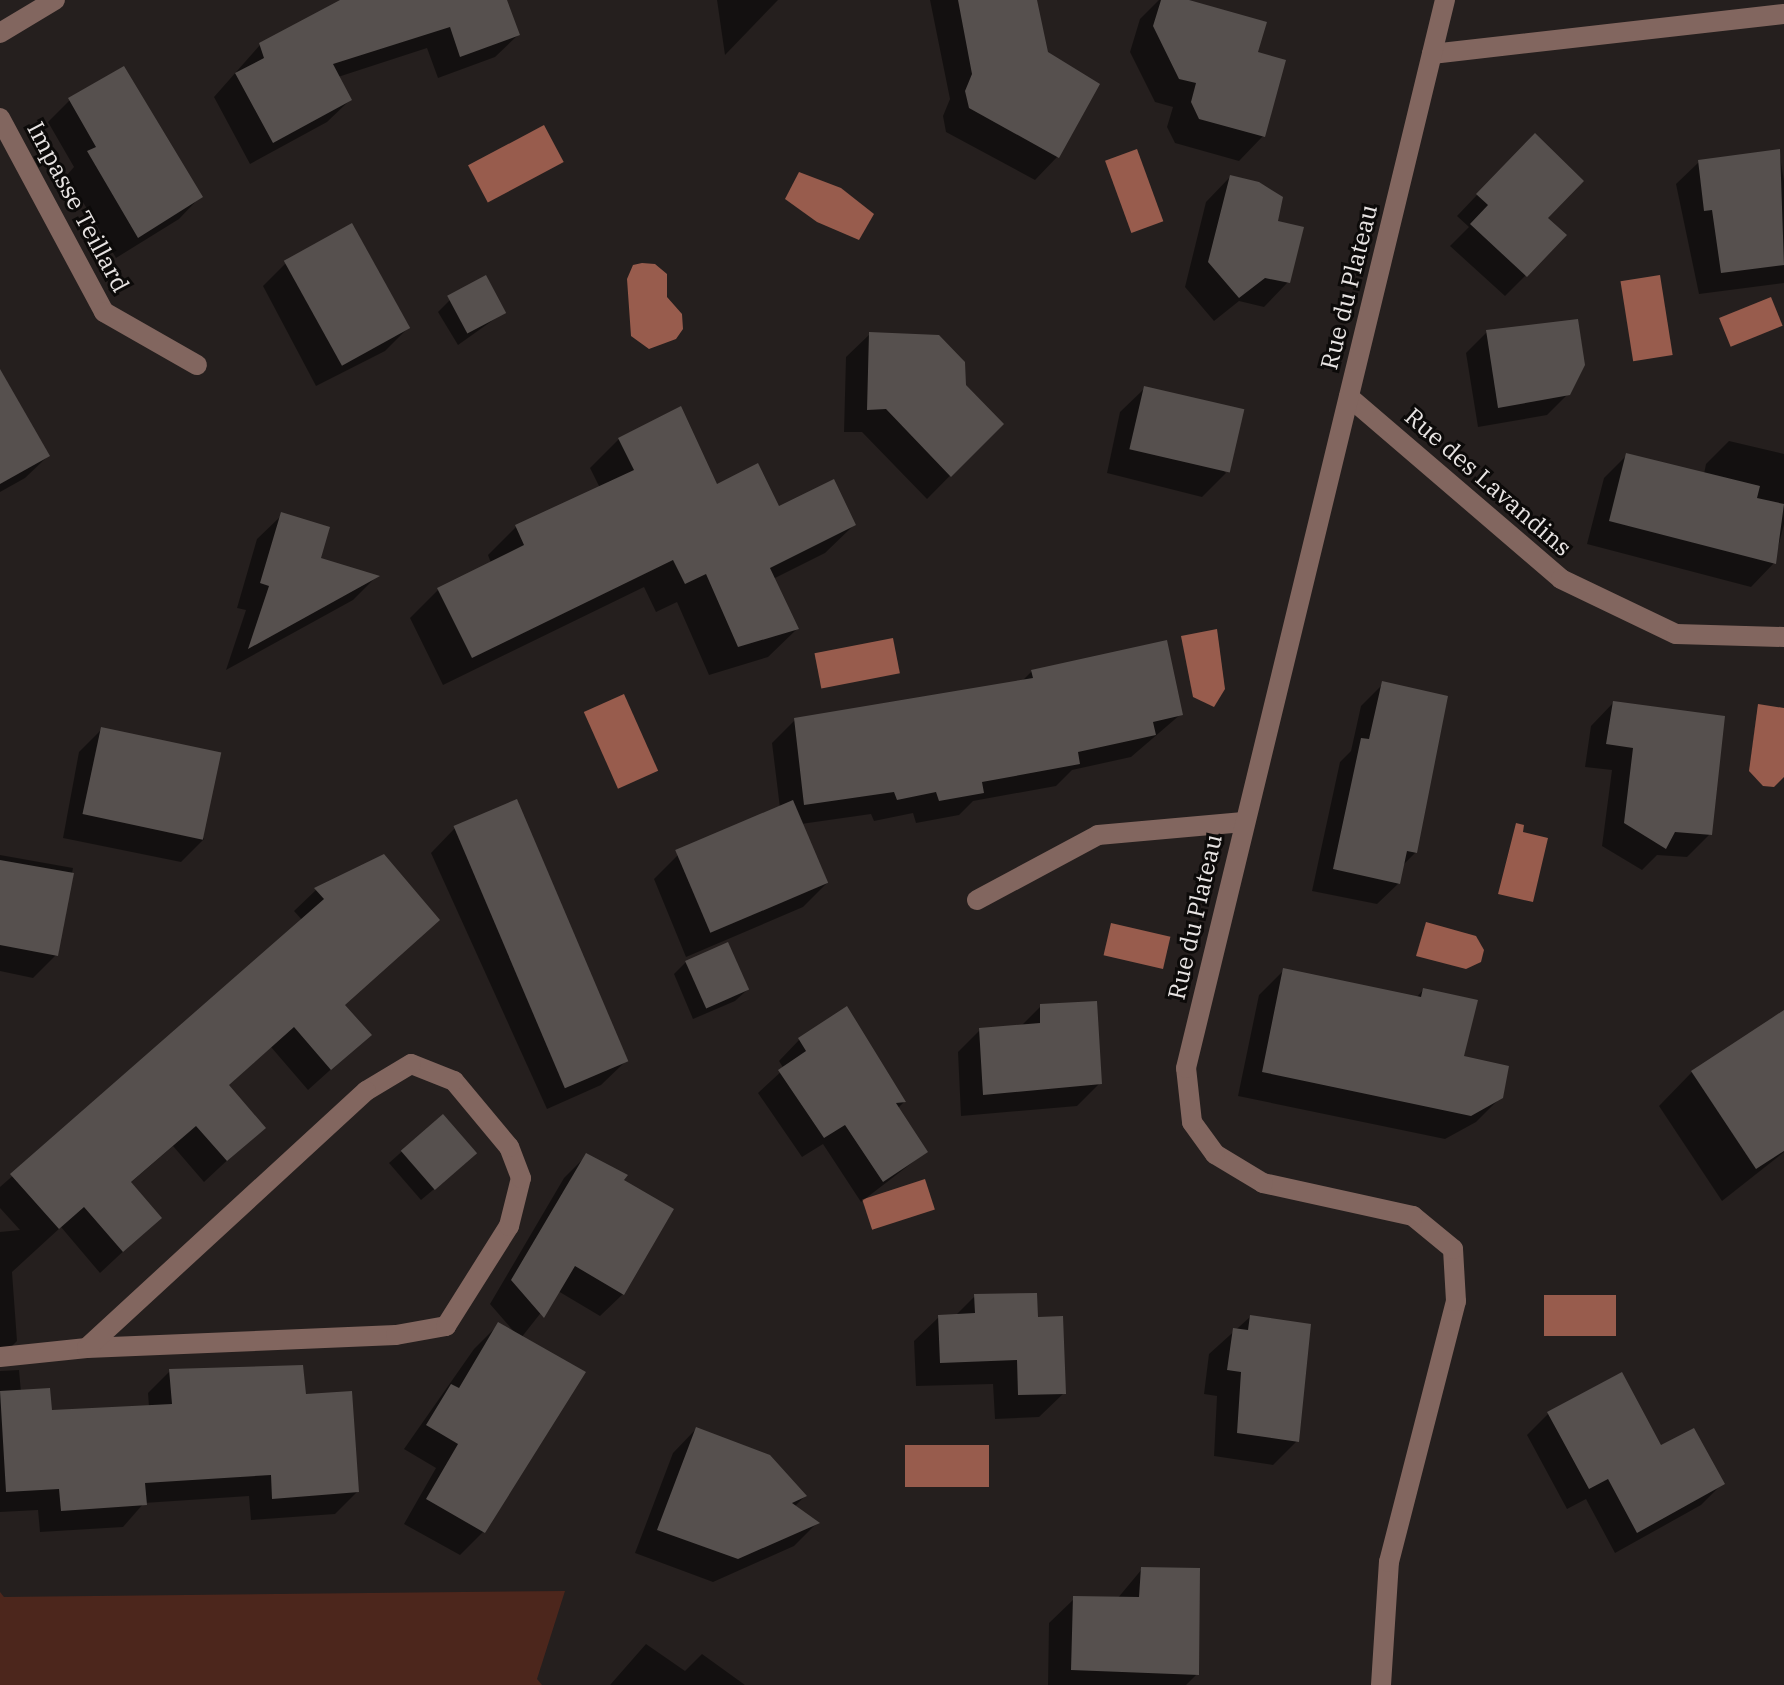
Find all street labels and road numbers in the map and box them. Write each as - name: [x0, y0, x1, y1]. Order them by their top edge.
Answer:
- street label: Impasse Teillard: [21, 117, 135, 297]
- street label: Rue du Plateau: [1315, 202, 1383, 372]
- street label: Rue des Lavandins: [1399, 402, 1577, 562]
- street label: Rue du Plateau: [1162, 832, 1228, 1002]

